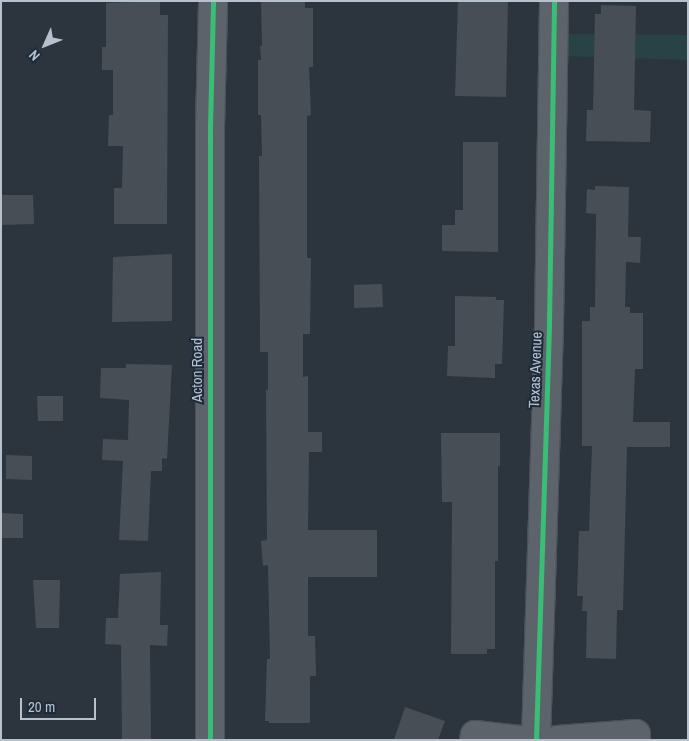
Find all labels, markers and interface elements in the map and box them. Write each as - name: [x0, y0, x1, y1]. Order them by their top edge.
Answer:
- north arrow: [20, 20, 70, 70]
- text: N: [25, 46, 44, 65]
- street label: Texas Avenue: [525, 331, 545, 409]
- street label: Acton Road: [188, 338, 206, 402]
- scale bar: [22, 688, 99, 720]
- text: 20 m: [28, 696, 55, 717]

